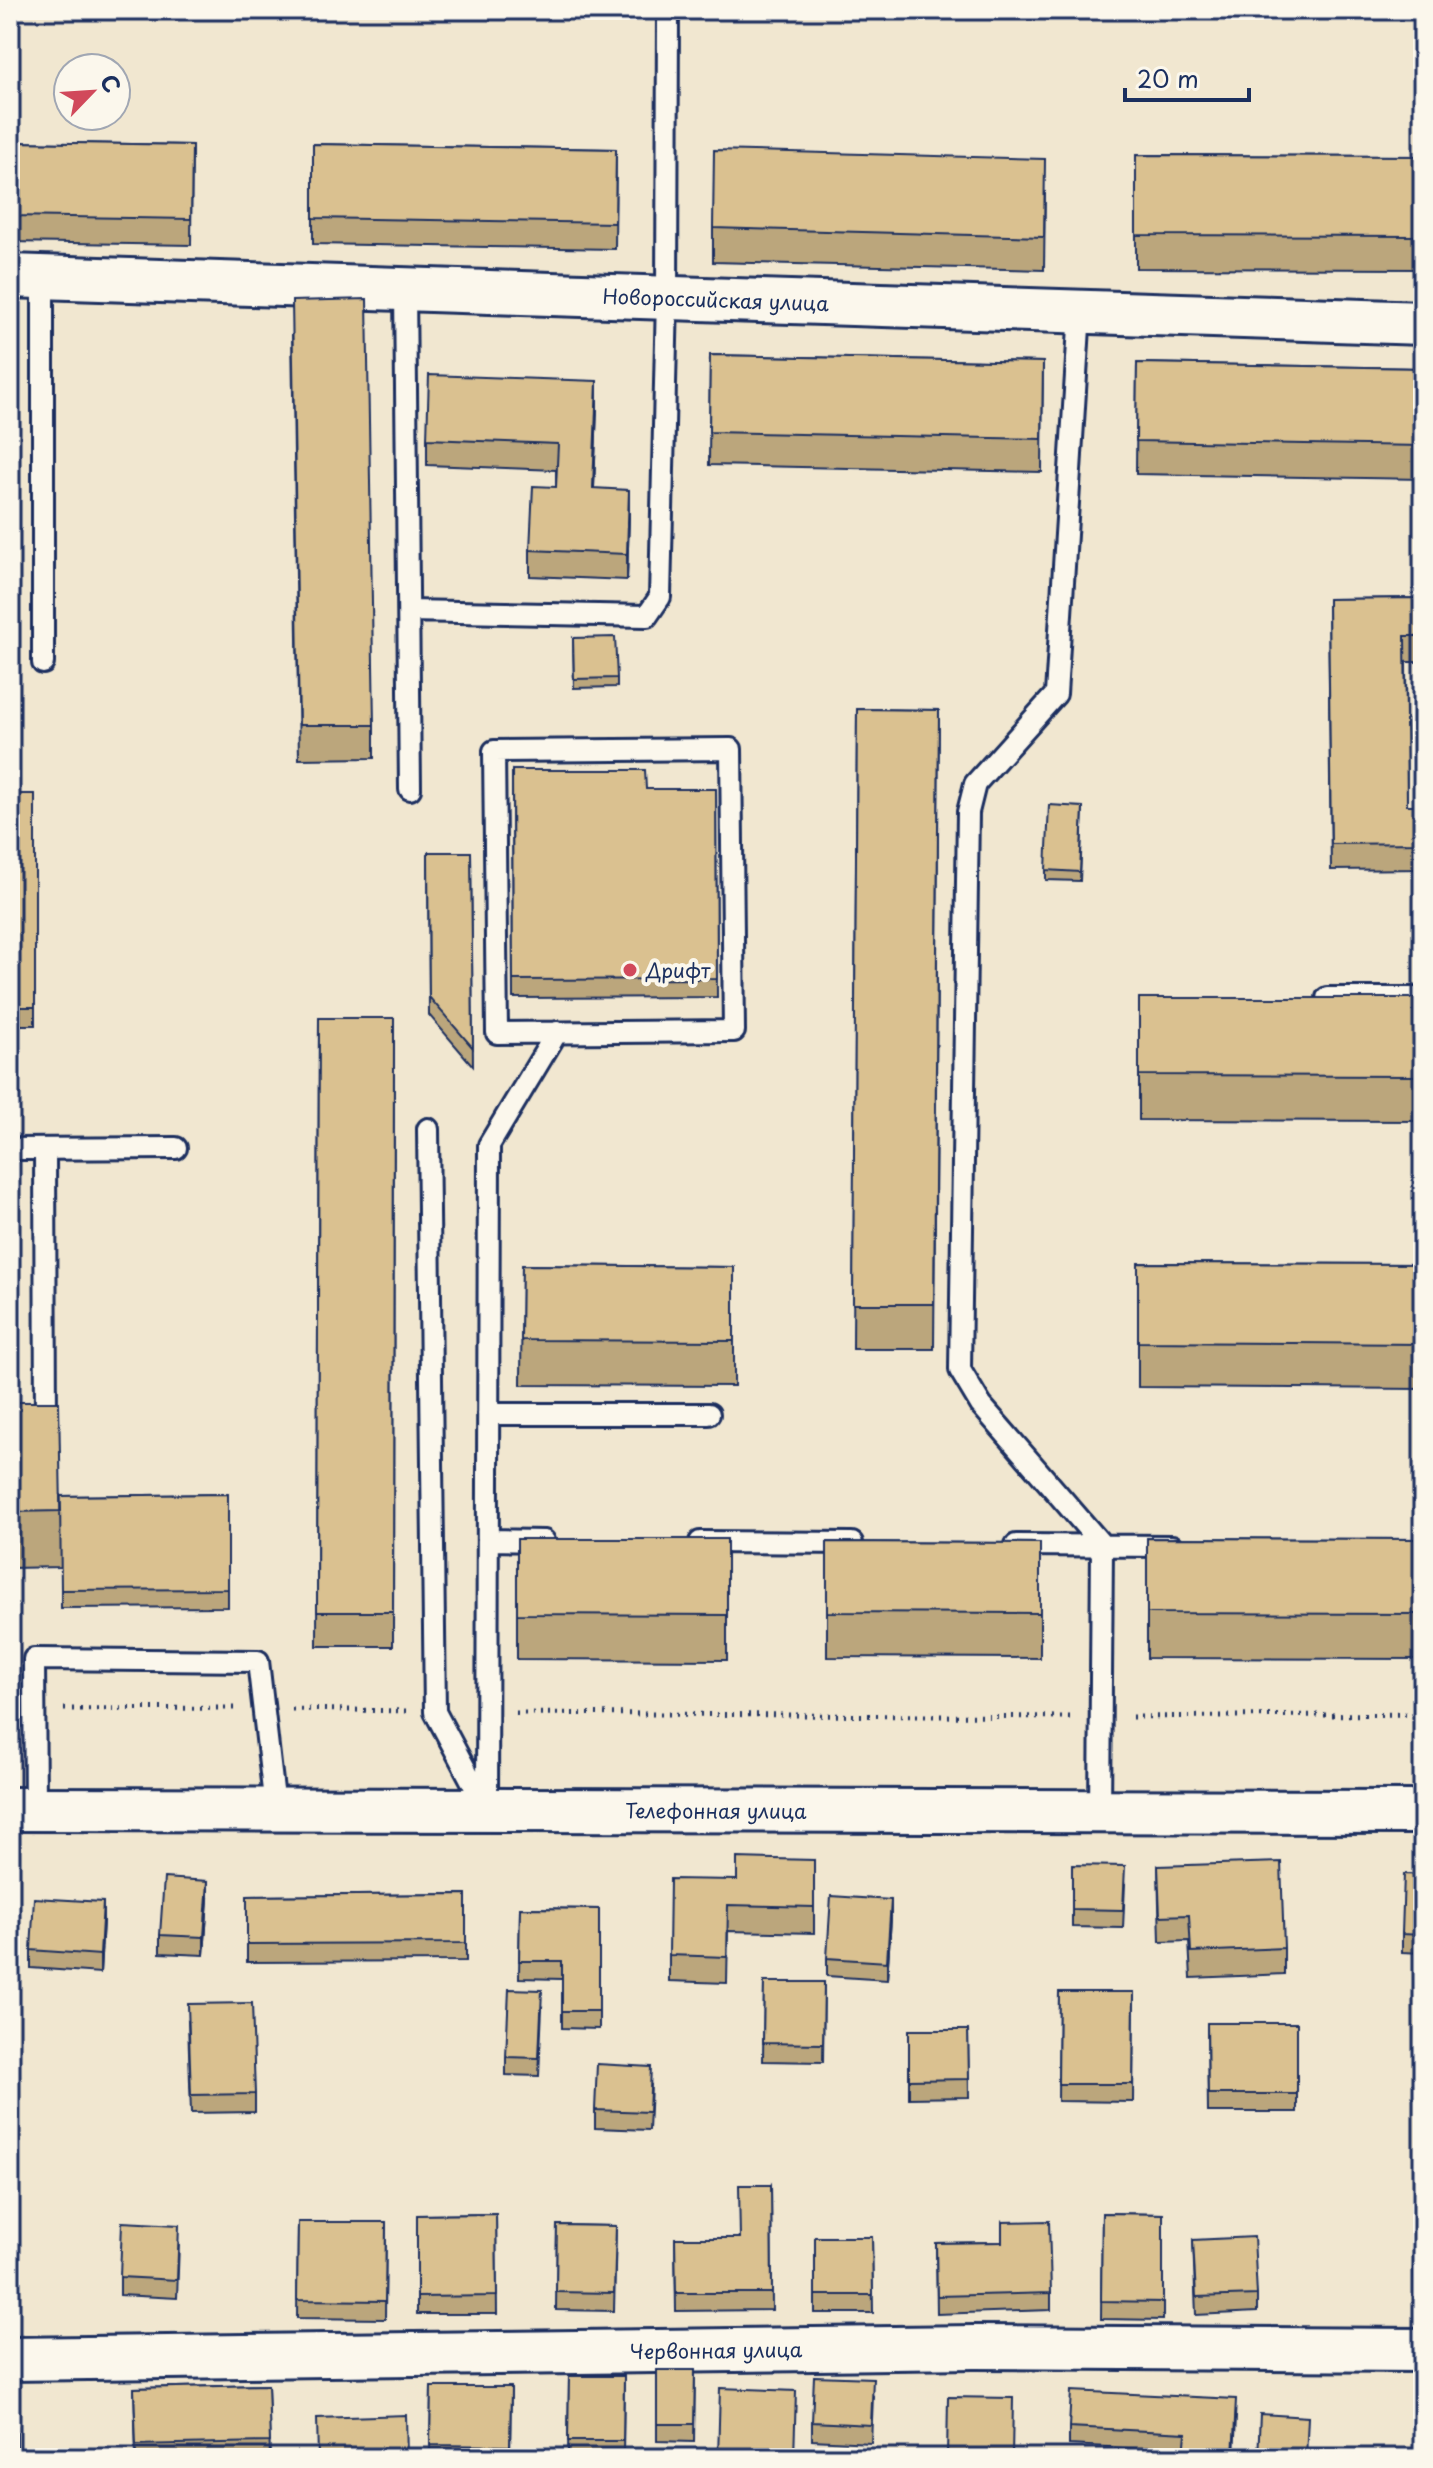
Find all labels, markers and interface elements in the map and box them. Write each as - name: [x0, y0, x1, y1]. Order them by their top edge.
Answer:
- north arrow: [52, 52, 132, 132]
- scale bar: [1125, 52, 1249, 102]
- text: 20 m: [1137, 60, 1199, 96]
- text: С: [93, 68, 130, 97]
- street label: Новороссийская улица: [602, 281, 830, 318]
- place label: Дрифт: [645, 955, 711, 985]
- marker: Дрифт: [621, 961, 639, 979]
- street label: Телефонная улица: [625, 1795, 807, 1826]
- street label: Червонная улица: [629, 2334, 803, 2366]

